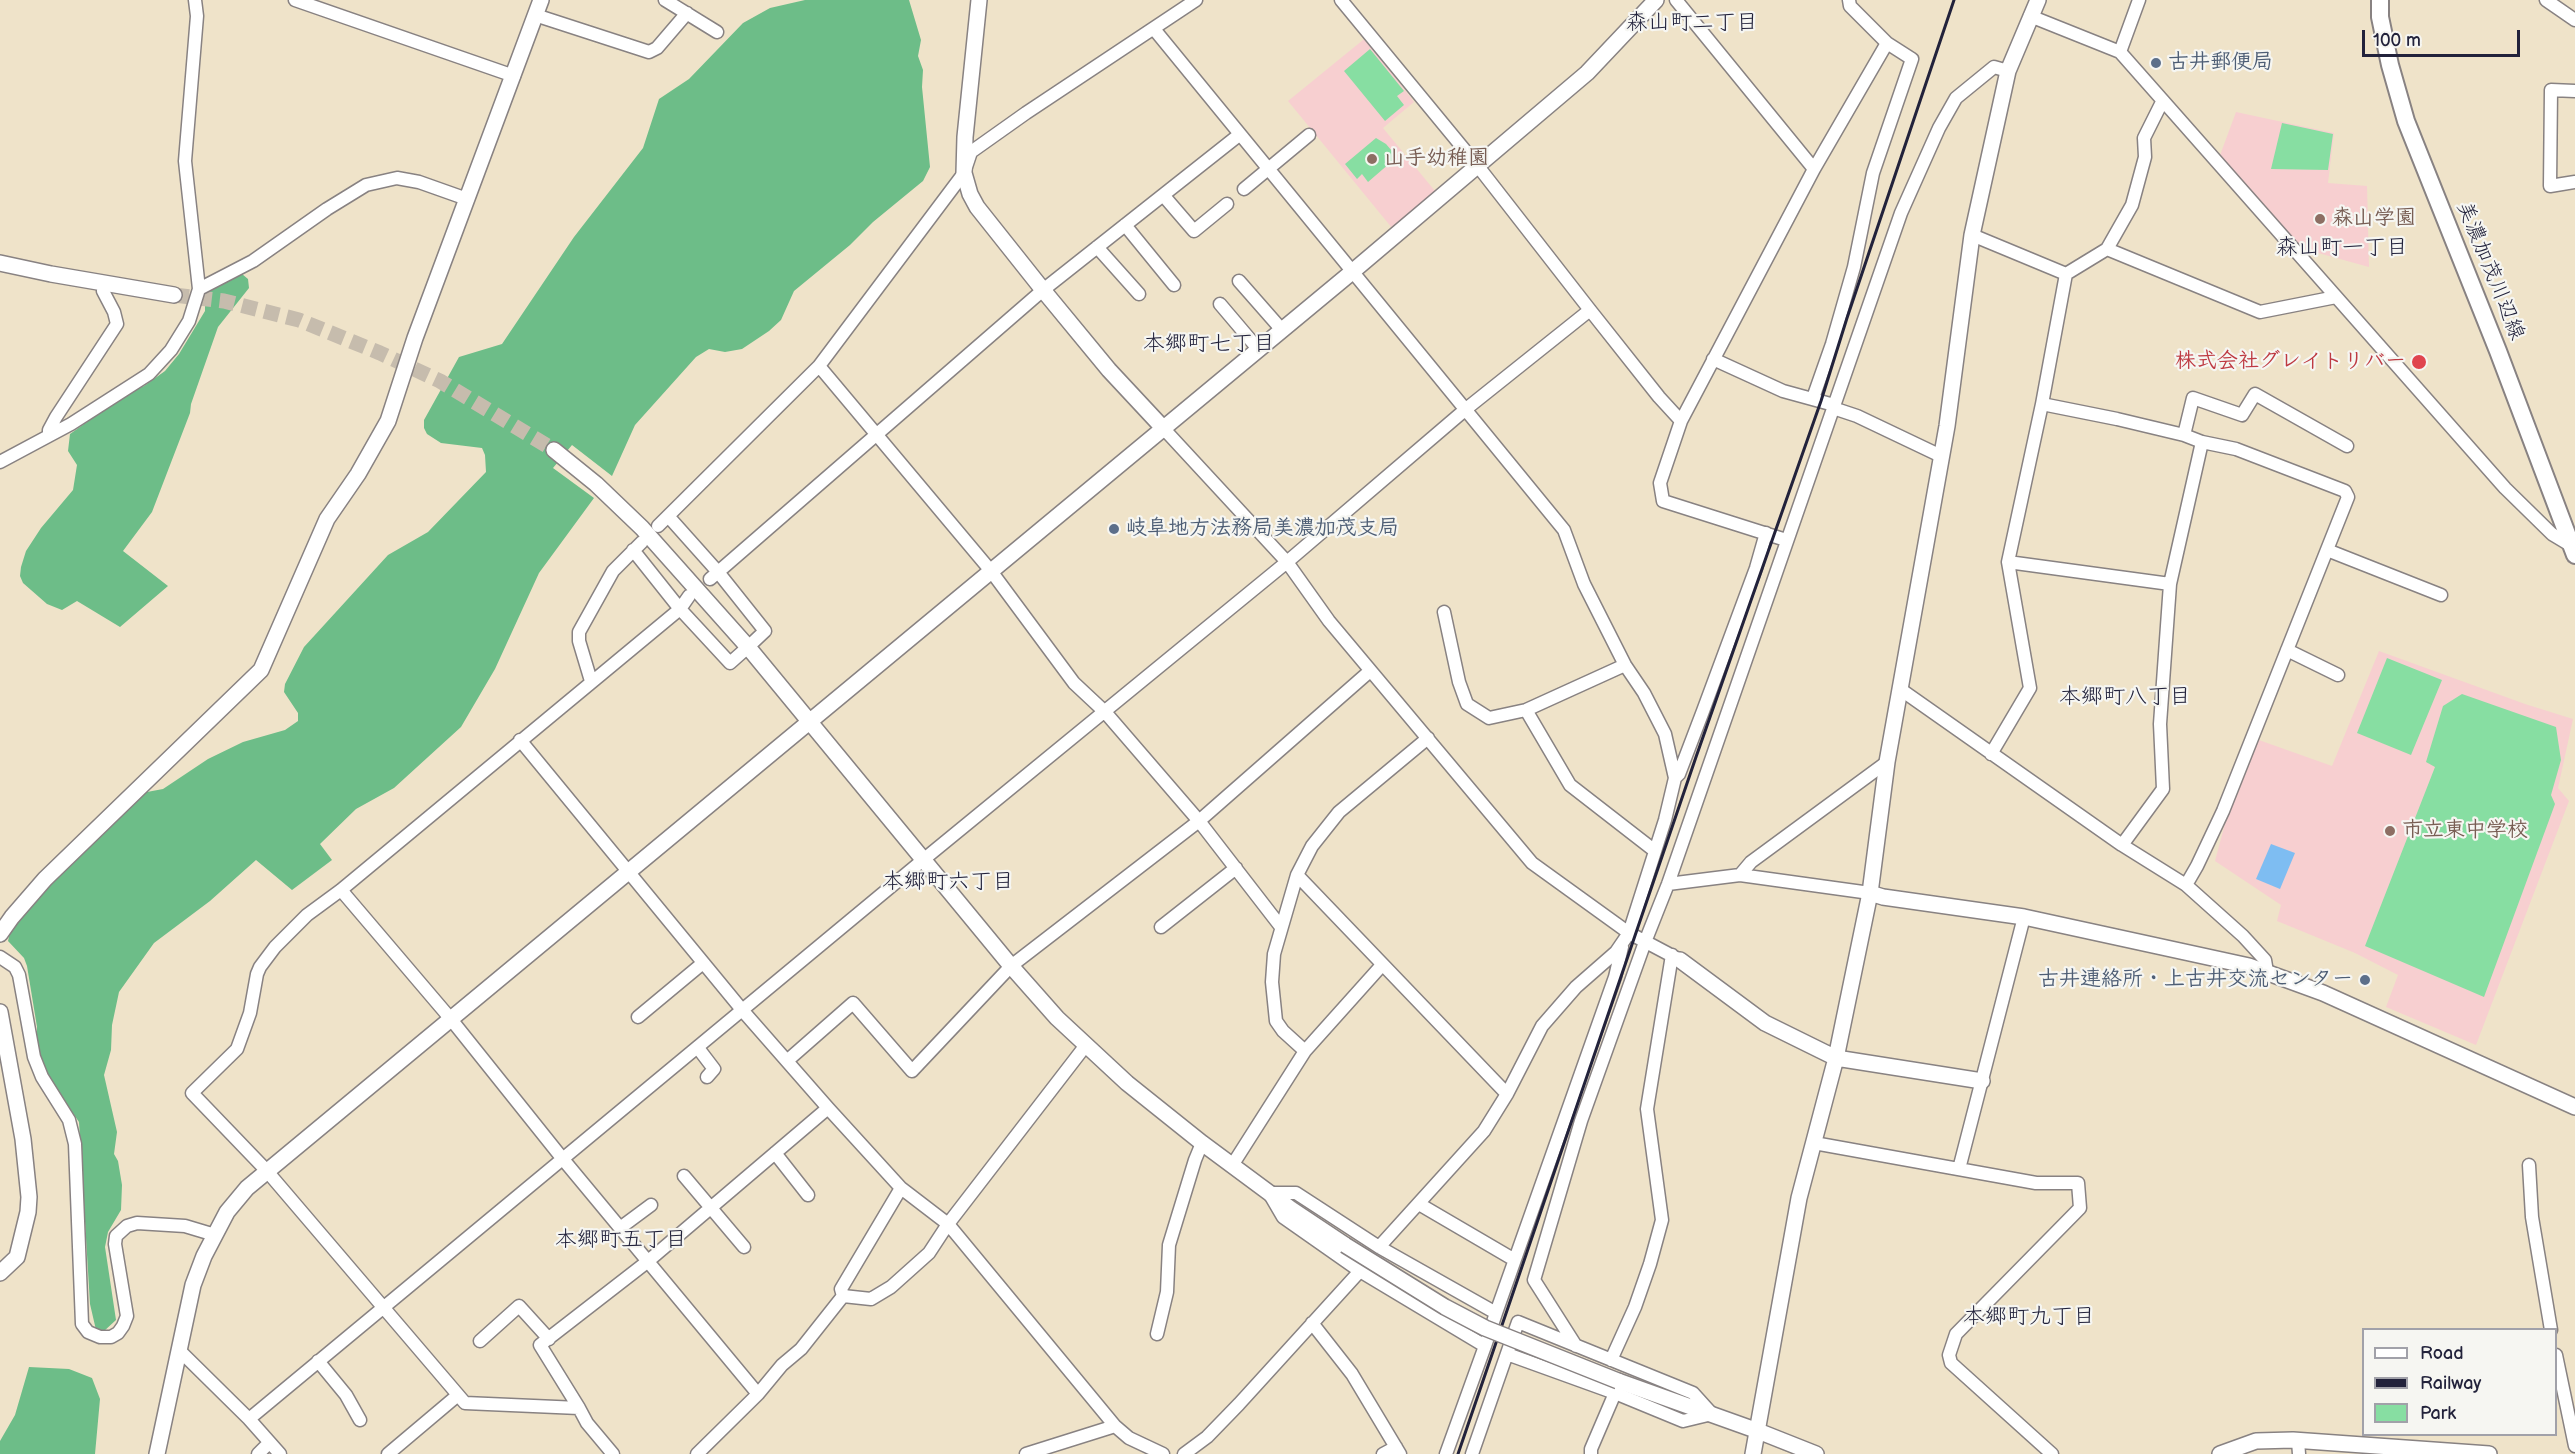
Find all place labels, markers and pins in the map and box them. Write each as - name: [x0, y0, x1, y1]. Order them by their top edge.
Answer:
- place label: 古井郵便局: [2168, 50, 2273, 76]
- marker: 古井郵便局: [2149, 56, 2163, 70]
- place label: 山手幼稚園: [1384, 146, 1489, 172]
- marker: 山手幼稚園: [1365, 152, 1379, 166]
- place label: 森山学園: [2332, 206, 2416, 232]
- marker: 森山学園: [2313, 212, 2327, 226]
- place label: 株式会社グレイトリバー: [2175, 349, 2406, 375]
- marker: 株式会社グレイトリバー: [2410, 353, 2428, 371]
- place label: 岐阜地方法務局美濃加茂支局: [1126, 516, 1399, 542]
- marker: 岐阜地方法務局美濃加茂支局: [1107, 522, 1121, 536]
- place label: 市立東中学校: [2402, 818, 2528, 844]
- marker: 市立東中学校: [2383, 824, 2397, 838]
- place label: 古井連絡所・上古井交流センター: [2038, 967, 2353, 993]
- marker: 古井連絡所・上古井交流センター: [2358, 973, 2372, 987]

